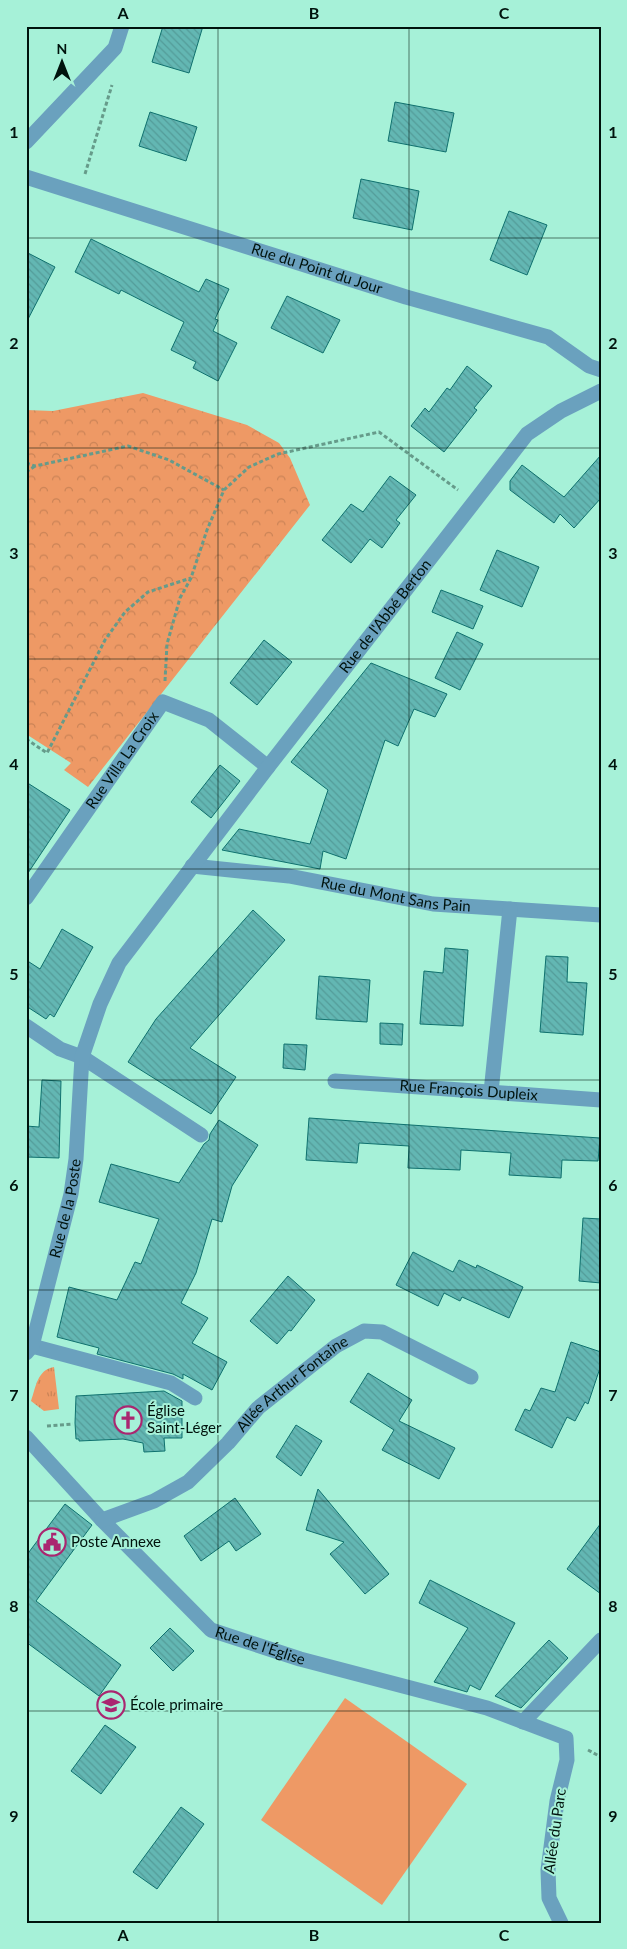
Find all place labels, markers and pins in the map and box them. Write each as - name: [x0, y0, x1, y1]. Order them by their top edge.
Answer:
- place label: Église Saint-Léger: [147, 1401, 222, 1436]
- church icon: Église Saint-Léger: [113, 1405, 143, 1435]
- public building icon: Poste Annexe: [37, 1527, 67, 1557]
- place label: Poste Annexe: [71, 1532, 161, 1550]
- school or university icon: École primaire: [96, 1690, 126, 1720]
- place label: École primaire: [130, 1695, 223, 1713]

